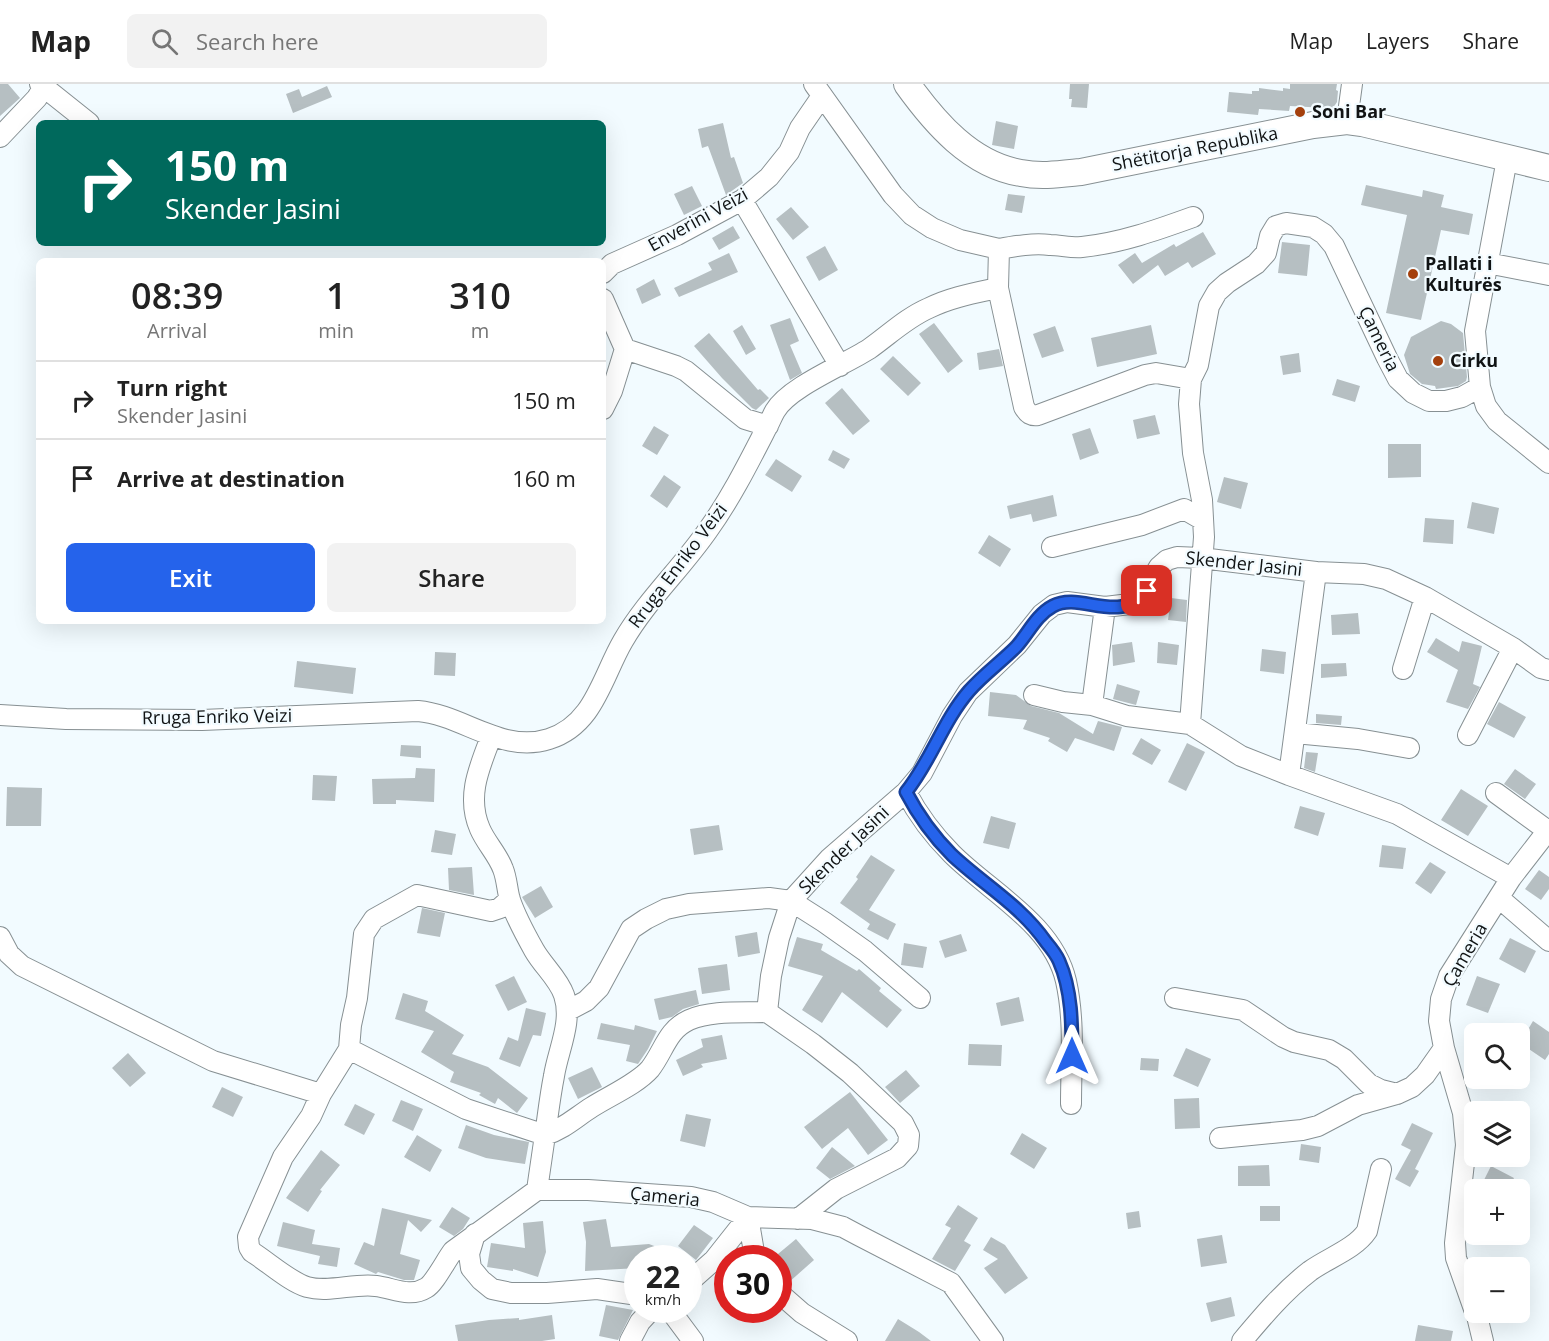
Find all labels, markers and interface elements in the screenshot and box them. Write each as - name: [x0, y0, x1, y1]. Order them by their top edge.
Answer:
- search box: [127, 14, 547, 68]
- text: Map: [30, 22, 91, 60]
- icon: search: [148, 25, 181, 58]
- text: Search here: [196, 26, 319, 56]
- text: Map: [1290, 27, 1333, 55]
- text: Layers: [1366, 27, 1430, 55]
- text: Share: [1463, 27, 1519, 55]
- place label: Soni Bar: [1312, 99, 1386, 123]
- marker: Soni Bar: [1293, 105, 1307, 119]
- street label: Shëtitorja Republika: [1110, 120, 1280, 176]
- text: 150 m: [165, 136, 289, 193]
- icon: right: [66, 144, 144, 222]
- street label: Enverini Veizi: [643, 182, 752, 256]
- text: Skender Jasini: [165, 190, 341, 227]
- place label: Pallati i Kulturës: [1425, 251, 1502, 296]
- marker: Pallati i Kulturës: [1406, 267, 1420, 281]
- text: 08:39: [131, 271, 223, 320]
- text: 1: [326, 271, 347, 320]
- text: 310: [449, 271, 511, 320]
- street label: Çameria: [1354, 302, 1406, 375]
- text: Arrival: [147, 317, 207, 344]
- text: min: [318, 317, 354, 344]
- text: m: [471, 317, 489, 344]
- place label: Cirku: [1450, 348, 1498, 372]
- marker: Cirku: [1431, 354, 1445, 368]
- text: Turn right: [117, 372, 228, 402]
- icon: right: [66, 384, 99, 417]
- text: 150 m: [512, 385, 576, 415]
- text: Skender Jasini: [117, 402, 247, 429]
- icon: arrive: [66, 462, 99, 495]
- text: Arrive at destination: [117, 463, 345, 493]
- text: 160 m: [512, 463, 576, 493]
- street label: Rruga Enriko Veizi: [622, 498, 732, 633]
- button: Exit: [66, 543, 315, 612]
- button: Share: [327, 543, 576, 612]
- street label: Skender Jasini: [1185, 545, 1304, 581]
- pin: [1121, 565, 1172, 616]
- icon: arrive: [1130, 574, 1163, 607]
- street label: Rruga Enriko Veizi: [142, 703, 292, 729]
- street label: Skender Jasini: [793, 800, 894, 899]
- street label: Çameria: [1436, 918, 1492, 991]
- map controls: [1464, 1023, 1530, 1323]
- button: search: [1464, 1023, 1530, 1089]
- position arrow: [1040, 1024, 1104, 1088]
- button: layers: [1464, 1101, 1530, 1167]
- button: +: [1464, 1179, 1530, 1245]
- street label: Çameria: [629, 1180, 701, 1212]
- speed limit sign: 30: [714, 1245, 792, 1323]
- text: 22: [646, 1256, 680, 1297]
- button: −: [1464, 1257, 1530, 1323]
- text: km/h: [645, 1289, 681, 1309]

